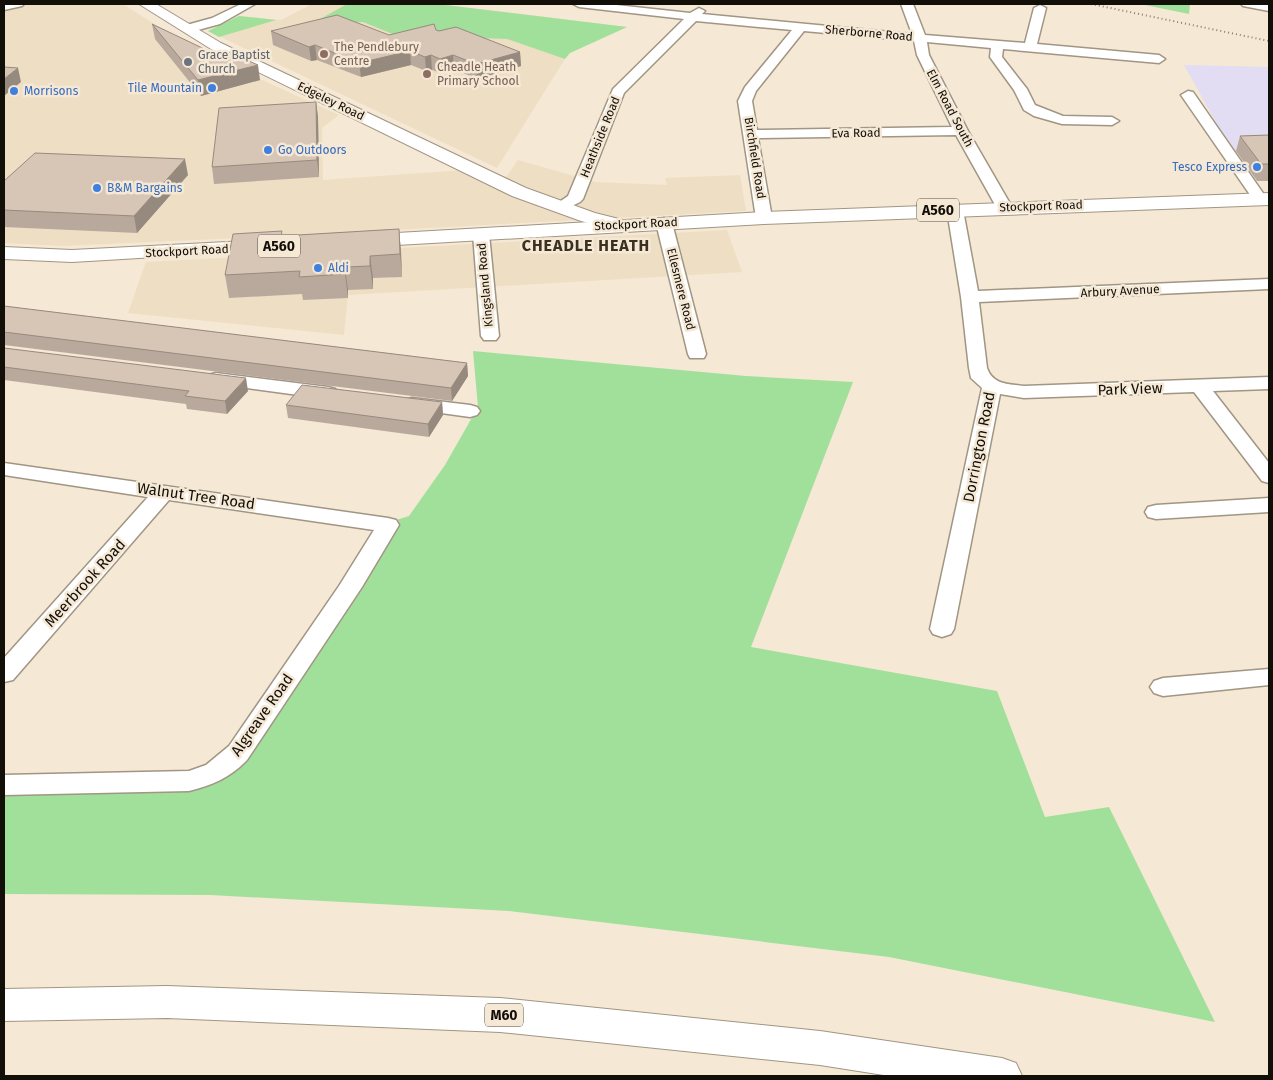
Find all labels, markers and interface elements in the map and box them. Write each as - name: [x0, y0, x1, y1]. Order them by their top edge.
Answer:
- street label: Sherborne Road: [825, 22, 913, 44]
- place label: The Pendlebury Centre: [334, 40, 419, 68]
- place label: Grace Baptist Church: [198, 48, 271, 76]
- marker: The Pendlebury Centre: [318, 48, 330, 60]
- marker: Grace Baptist Church: [182, 56, 194, 68]
- place label: Cheadle Heath Primary School: [437, 60, 520, 88]
- street label: Elm Road South: [924, 67, 976, 149]
- marker: Cheadle Heath Primary School: [421, 68, 433, 80]
- street label: Edgeley Road: [295, 79, 367, 123]
- place label: Tile Mountain: [128, 81, 202, 95]
- marker: Tile Mountain: [206, 82, 218, 94]
- place label: Morrisons: [24, 84, 79, 98]
- marker: Morrisons: [8, 85, 20, 97]
- street label: Heathside Road: [577, 94, 623, 180]
- street label: Birchfield Road: [742, 116, 768, 200]
- street label: Eva Road: [831, 126, 881, 140]
- place label: Go Outdoors: [278, 143, 347, 157]
- marker: Go Outdoors: [262, 144, 274, 156]
- place label: Tesco Express: [1172, 160, 1247, 174]
- marker: Tesco Express: [1251, 161, 1263, 173]
- place label: B&M Bargains: [107, 181, 183, 195]
- marker: B&M Bargains: [91, 182, 103, 194]
- road number: A560: [917, 198, 959, 222]
- street label: Stockport Road: [999, 198, 1083, 214]
- street label: Stockport Road: [594, 215, 678, 233]
- road number: A560: [258, 235, 300, 258]
- district label: CHEADLE HEATH: [522, 236, 650, 255]
- street label: Stockport Road: [145, 242, 229, 260]
- street label: Kingsland Road: [474, 242, 496, 328]
- street label: Ellesmere Road: [664, 247, 698, 331]
- place label: Aldi: [328, 261, 349, 275]
- marker: Aldi: [312, 262, 324, 274]
- street label: Arbury Avenue: [1080, 282, 1160, 300]
- street label: Park View: [1097, 379, 1163, 399]
- street label: Dorrington Road: [959, 390, 999, 504]
- street label: Walnut Tree Road: [136, 479, 256, 513]
- street label: Meerbrook Road: [41, 535, 129, 631]
- street label: Algreave Road: [227, 670, 297, 760]
- road number: M60: [485, 1004, 523, 1026]

